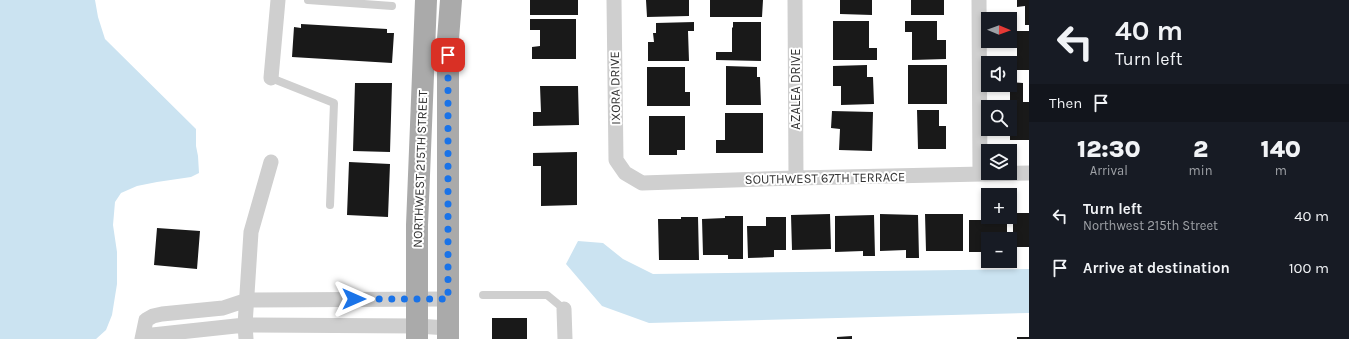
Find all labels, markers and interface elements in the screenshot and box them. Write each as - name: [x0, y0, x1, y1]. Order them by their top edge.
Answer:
- north arrow: [981, 12, 1017, 48]
- map controls: [981, 12, 1017, 268]
- text: 40 m: [1115, 14, 1183, 47]
- icon: left: [1049, 16, 1101, 68]
- pin: [431, 38, 465, 72]
- icon: arrive: [437, 44, 459, 66]
- street label: AZALEA DRIVE: [788, 48, 803, 130]
- text: Turn left: [1115, 48, 1183, 70]
- street label: IXORA DRIVE: [607, 51, 623, 125]
- button: sound: [981, 56, 1017, 92]
- street label: NORTHWEST 215TH STREET: [410, 89, 430, 248]
- icon: arrive: [1090, 92, 1112, 114]
- text: Then: [1049, 94, 1082, 112]
- button: search: [981, 100, 1017, 136]
- text: 12:30: [1077, 135, 1141, 163]
- text: 2: [1193, 135, 1208, 163]
- text: 140: [1260, 135, 1301, 163]
- button: layers: [981, 144, 1017, 180]
- text: Arrival: [1090, 163, 1128, 178]
- text: min: [1189, 163, 1213, 178]
- text: m: [1275, 163, 1287, 178]
- street label: SOUTHWEST 67TH TERRACE: [745, 169, 905, 187]
- button: +: [981, 188, 1017, 224]
- text: Turn left: [1083, 200, 1142, 218]
- icon: left: [1049, 205, 1071, 227]
- text: 40 m: [1294, 207, 1329, 225]
- text: Northwest 215th Street: [1083, 218, 1218, 233]
- button: −: [981, 232, 1017, 268]
- icon: arrive: [1049, 257, 1071, 279]
- text: Arrive at destination: [1083, 259, 1230, 277]
- text: 100 m: [1289, 259, 1329, 277]
- position arrow: [333, 278, 375, 320]

